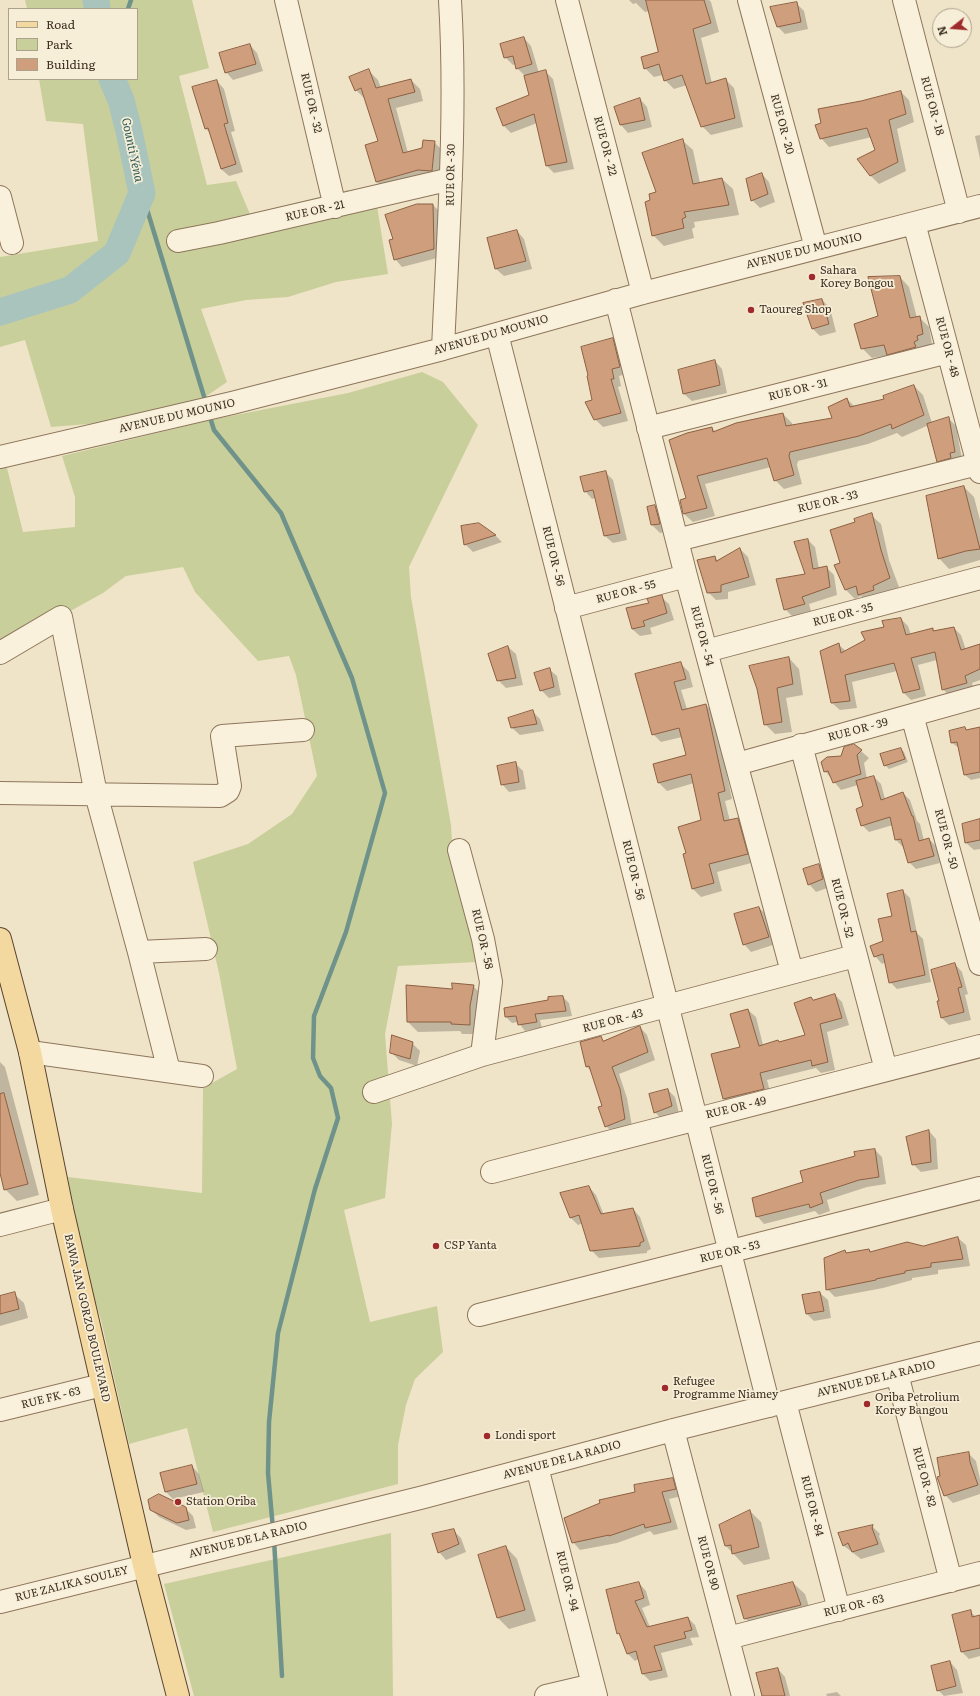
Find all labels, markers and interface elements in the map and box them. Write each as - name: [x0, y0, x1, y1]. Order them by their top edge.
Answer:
- legend: [8, 8, 138, 80]
- north arrow: [932, 8, 972, 48]
- text: Road: [46, 15, 75, 33]
- text: N: [932, 24, 950, 38]
- text: Park: [46, 35, 72, 53]
- text: Building: [46, 55, 95, 73]
- street label: RUE OR - 32: [298, 72, 324, 134]
- street label: RUE OR - 18: [918, 75, 946, 137]
- street label: RUE OR - 20: [768, 92, 796, 156]
- street label: RUE OR - 22: [591, 115, 619, 177]
- water label: Gounti Yéna: [118, 117, 146, 183]
- street label: RUE OR - 30: [444, 144, 458, 206]
- street label: RUE OR - 21: [284, 198, 346, 224]
- street label: AVENUE DU MOUNIO: [745, 230, 863, 272]
- place label: Sahara Korey Bongou: [820, 264, 894, 290]
- marker: Sahara Korey Bongou: [807, 272, 817, 282]
- place label: Taoureg Shop: [759, 303, 832, 317]
- marker: Taoureg Shop: [746, 305, 756, 315]
- street label: AVENUE DU MOUNIO: [432, 312, 550, 358]
- street label: RUE OR - 48: [933, 315, 961, 379]
- street label: RUE OR - 31: [767, 376, 829, 404]
- street label: AVENUE DU MOUNIO: [118, 396, 236, 436]
- street label: RUE OR - 33: [796, 488, 860, 516]
- street label: RUE OR - 56: [539, 525, 567, 587]
- street label: RUE OR - 55: [595, 578, 657, 606]
- street label: RUE OR - 35: [812, 601, 874, 629]
- street label: RUE OR - 54: [688, 604, 716, 668]
- street label: RUE OR - 39: [826, 716, 890, 744]
- street label: RUE OR - 50: [932, 807, 960, 871]
- street label: RUE OR - 56: [619, 839, 647, 901]
- street label: RUE OR - 52: [828, 877, 856, 939]
- street label: RUE OR - 58: [469, 907, 495, 971]
- street label: RUE OR - 43: [581, 1007, 645, 1035]
- street label: RUE OR - 49: [704, 1094, 768, 1122]
- street label: RUE OR - 56: [698, 1153, 726, 1215]
- street label: BAWA JAN GORZO BOULEVARD: [61, 1233, 113, 1403]
- street label: RUE OR - 53: [699, 1238, 761, 1266]
- place label: CSP Yanta: [444, 1239, 497, 1253]
- marker: CSP Yanta: [431, 1241, 441, 1251]
- street label: AVENUE DE LA RADIO: [815, 1358, 937, 1400]
- place label: Refugee Programme Niamey: [673, 1375, 778, 1401]
- marker: Refugee Programme Niamey: [660, 1383, 670, 1393]
- street label: RUE FK - 63: [20, 1384, 82, 1412]
- place label: Oriba Petrolium Korey Bangou: [875, 1391, 960, 1417]
- marker: Oriba Petrolium Korey Bangou: [862, 1399, 872, 1409]
- place label: Londi sport: [495, 1429, 556, 1443]
- marker: Londi sport: [482, 1431, 492, 1441]
- street label: AVENUE DE LA RADIO: [502, 1438, 622, 1482]
- street label: RUE OR - 82: [910, 1446, 938, 1508]
- street label: RUE OR - 84: [798, 1474, 826, 1538]
- place label: Station Oriba: [186, 1495, 256, 1509]
- marker: Station Oriba: [173, 1497, 183, 1507]
- street label: AVENUE DE LA RADIO: [187, 1519, 309, 1561]
- street label: RUE OR 90: [694, 1534, 722, 1592]
- street label: RUE OR - 94: [553, 1549, 581, 1613]
- street label: RUE ZALIKA SOULEY: [14, 1564, 130, 1604]
- street label: RUE OR - 63: [822, 1592, 886, 1620]

